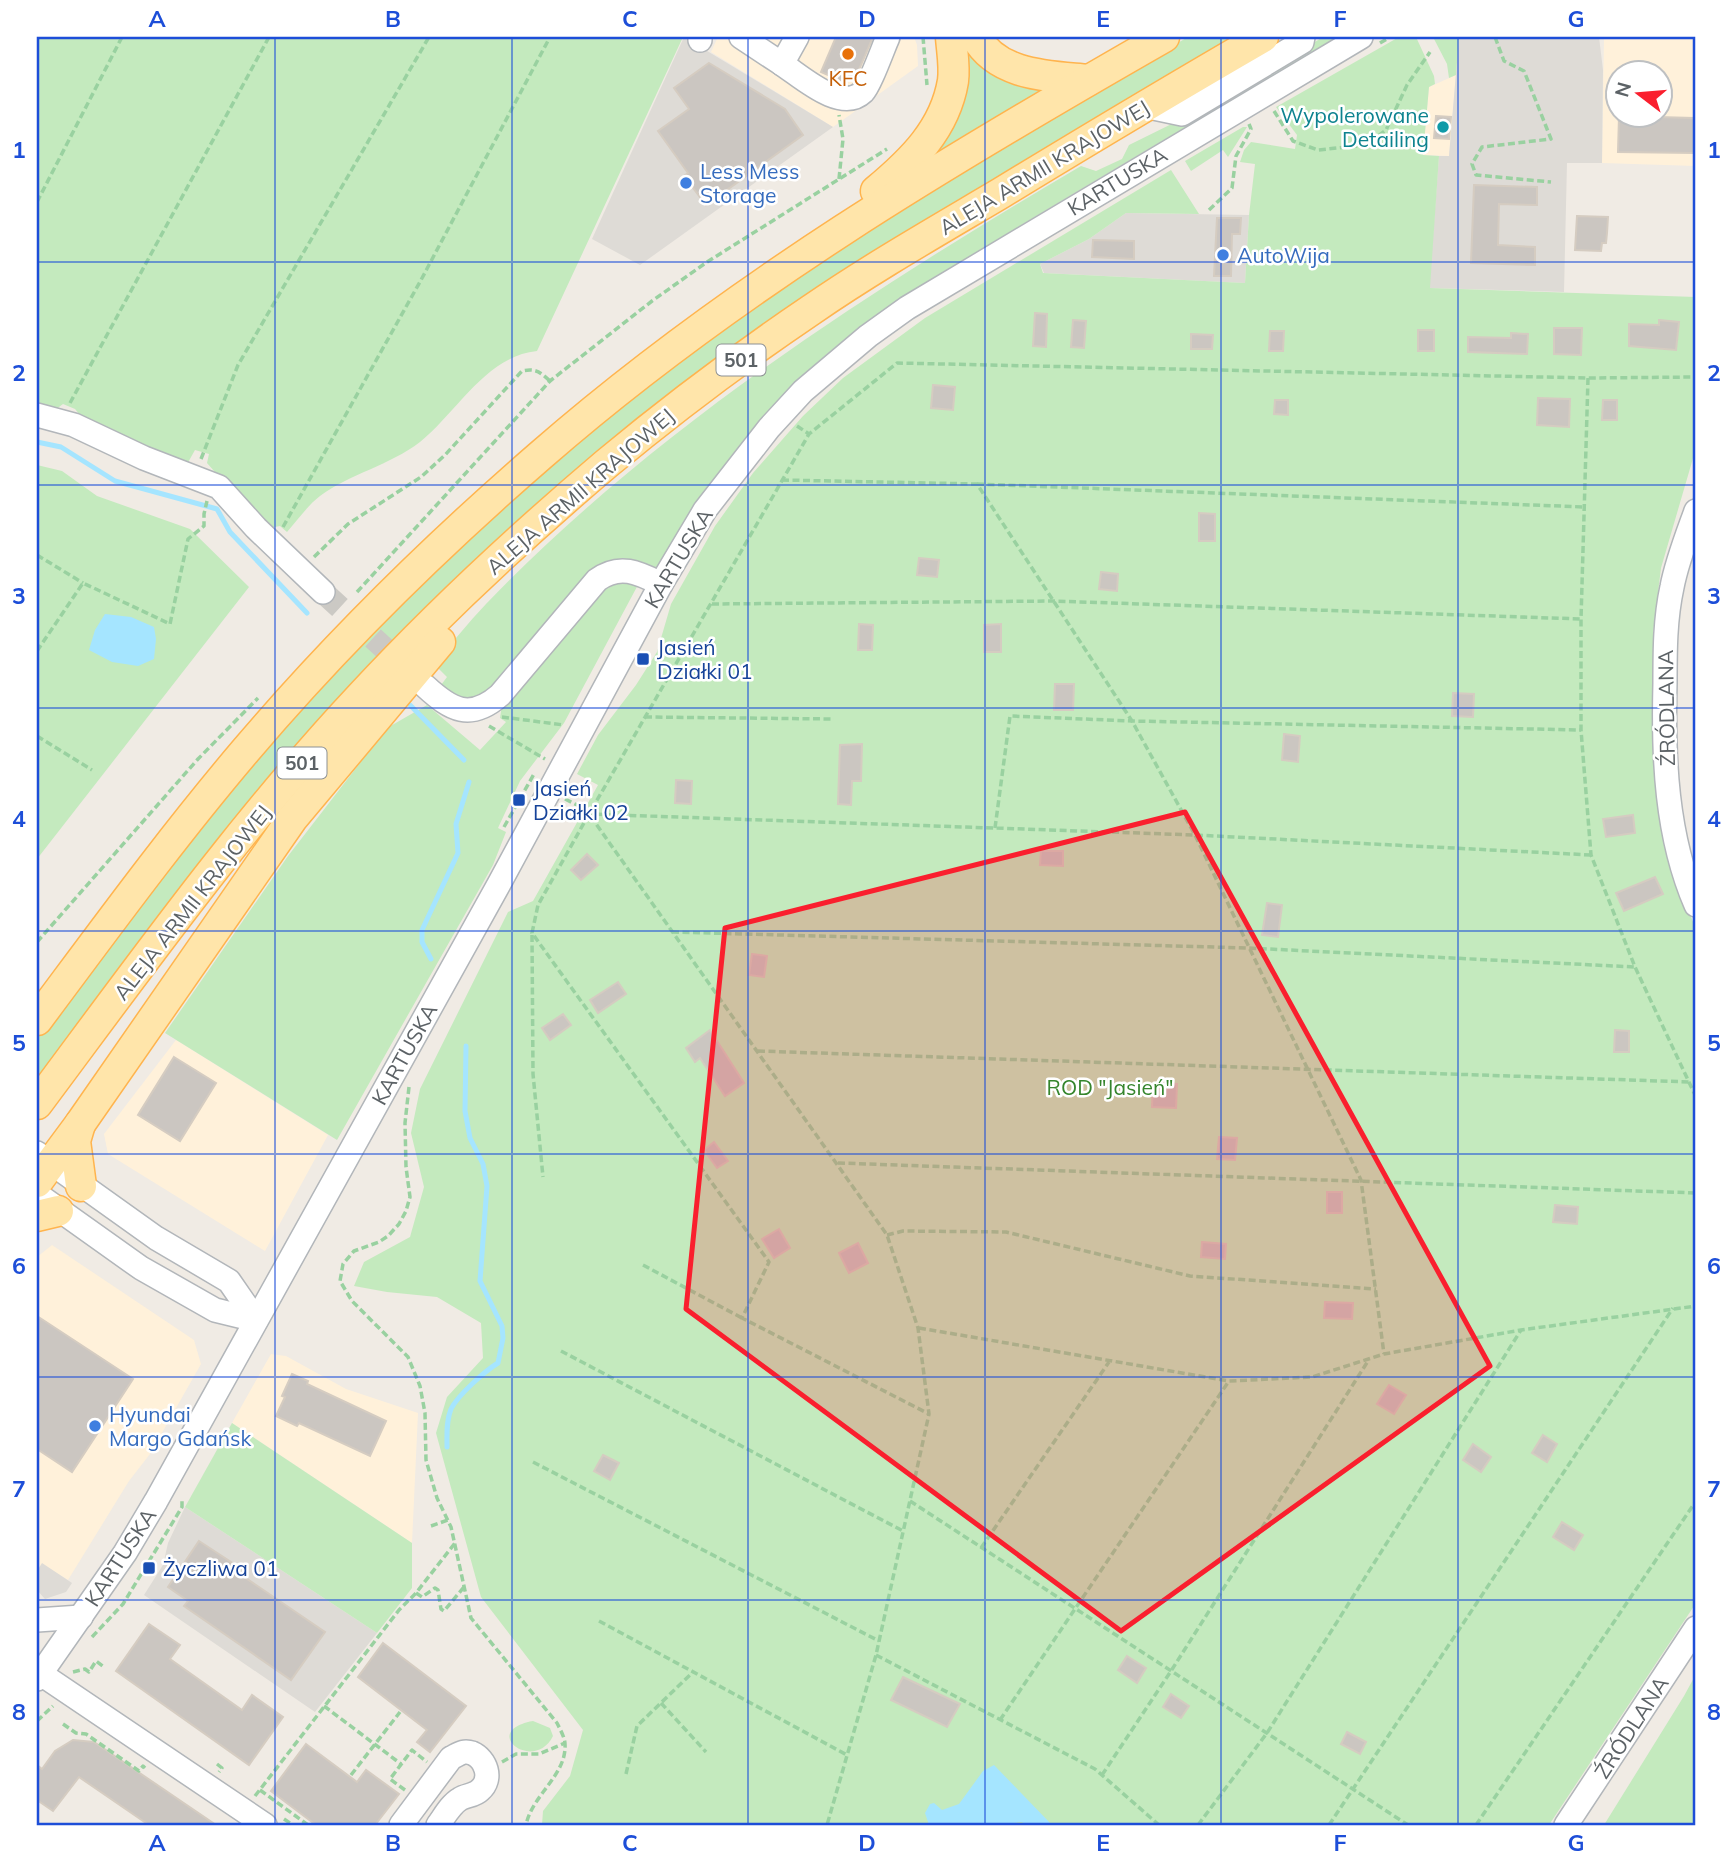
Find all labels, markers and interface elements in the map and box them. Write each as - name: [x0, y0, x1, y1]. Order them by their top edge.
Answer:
- text: A: [148, 4, 166, 33]
- text: B: [385, 4, 401, 33]
- text: C: [622, 4, 638, 33]
- text: D: [858, 4, 876, 33]
- text: E: [1096, 4, 1110, 33]
- text: F: [1333, 4, 1347, 33]
- text: G: [1567, 4, 1585, 33]
- marker: KFC: [840, 46, 856, 62]
- north arrow: [1604, 60, 1674, 130]
- place label: KFC: [828, 65, 868, 91]
- text: N: [1609, 79, 1636, 100]
- street label: ALEJA ARMII KRAJOWEJ: [934, 94, 1154, 240]
- place label: Wypolerowane Detailing: [1280, 102, 1429, 152]
- marker: Wypolerowane Detailing: [1435, 119, 1451, 135]
- text: 1: [12, 135, 26, 164]
- text: 1: [1707, 135, 1721, 164]
- street label: KARTUSKA: [1062, 141, 1172, 221]
- place label: Less Mess Storage: [700, 158, 799, 208]
- marker: Less Mess Storage: [678, 175, 694, 191]
- place label: AutoWija: [1237, 242, 1330, 268]
- marker: AutoWija: [1215, 247, 1231, 263]
- road number: 501: [716, 344, 766, 376]
- text: 2: [12, 358, 26, 387]
- text: 2: [1707, 358, 1721, 387]
- street label: ALEJA ARMII KRAJOWEJ: [481, 402, 679, 580]
- street label: KARTUSKA: [638, 503, 718, 613]
- text: 3: [12, 581, 26, 610]
- text: 3: [1707, 581, 1721, 610]
- place label: Jasień Działki 01: [657, 634, 753, 684]
- street label: ŹRÓDLANA: [1652, 649, 1680, 766]
- marker: Jasień Działki 01: [635, 651, 651, 667]
- road number: 501: [278, 748, 326, 778]
- place label: Jasień Działki 02: [533, 775, 629, 825]
- marker: Jasień Działki 02: [511, 792, 527, 808]
- street label: ALEJA ARMII KRAJOWEJ: [108, 799, 276, 1005]
- text: 4: [12, 804, 26, 833]
- text: 4: [1707, 804, 1721, 833]
- street label: KARTUSKA: [366, 998, 443, 1109]
- text: 5: [12, 1028, 26, 1057]
- text: 5: [1707, 1028, 1721, 1057]
- park label: ROD "Jasień": [1047, 1074, 1173, 1100]
- text: 6: [12, 1251, 26, 1280]
- text: 6: [1707, 1251, 1721, 1280]
- place label: Hyundai Margo Gdańsk: [109, 1401, 252, 1451]
- marker: Hyundai Margo Gdańsk: [87, 1418, 103, 1434]
- text: 7: [12, 1474, 26, 1503]
- text: 7: [1707, 1474, 1721, 1503]
- street label: KARTUSKA: [79, 1503, 162, 1611]
- place label: Życzliwa 01: [163, 1555, 279, 1581]
- marker: Życzliwa 01: [141, 1560, 157, 1576]
- street label: ŹRÓDLANA: [1588, 1671, 1674, 1783]
- text: 8: [12, 1697, 26, 1726]
- text: 8: [1707, 1697, 1721, 1726]
- text: A: [148, 1828, 166, 1857]
- text: B: [385, 1828, 401, 1857]
- text: C: [622, 1828, 638, 1857]
- text: D: [858, 1828, 876, 1857]
- text: E: [1096, 1828, 1110, 1857]
- text: F: [1333, 1828, 1347, 1857]
- text: G: [1567, 1828, 1585, 1857]

